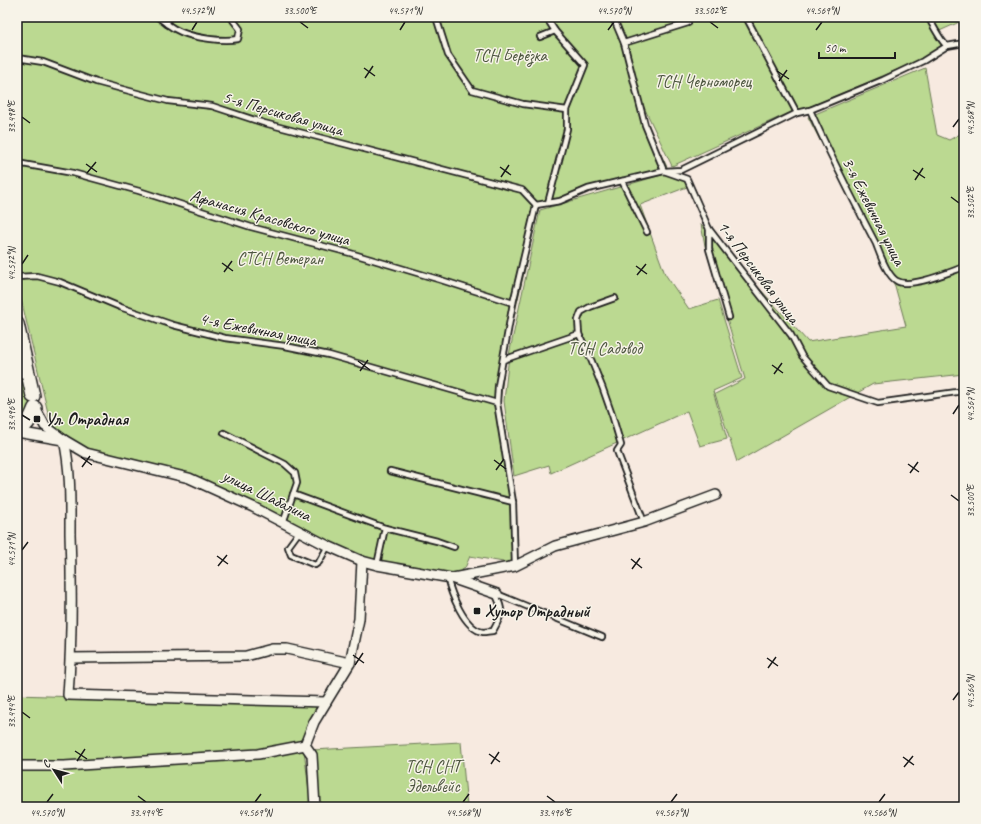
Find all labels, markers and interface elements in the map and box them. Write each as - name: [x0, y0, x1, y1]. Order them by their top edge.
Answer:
- text: 44.572°N: [180, 4, 216, 17]
- text: 33.500°E: [284, 4, 318, 17]
- text: 44.571°N: [388, 4, 424, 17]
- text: 44.570°N: [597, 4, 633, 17]
- text: 33.502°E: [694, 4, 728, 17]
- text: 44.569°N: [805, 4, 841, 17]
- scale bar: [819, 34, 895, 60]
- text: 50 m: [825, 40, 847, 56]
- park label: ТСН Берёзка: [473, 45, 549, 67]
- park label: ТСН Черноморец: [655, 71, 753, 92]
- street label: 5-я Персиковая улица: [220, 86, 347, 141]
- text: 33.498°E: [5, 99, 18, 133]
- text: 44.568°N: [964, 100, 977, 136]
- street label: 3-я Ежевичная улица: [837, 154, 910, 270]
- street label: Афанасия Красовского улица: [188, 185, 353, 251]
- text: 33.502°E: [964, 185, 977, 219]
- street label: 1-я Персиковая улица: [713, 217, 805, 330]
- text: 44.572°N: [5, 245, 18, 281]
- park label: СТСН Ветеран: [237, 248, 325, 269]
- street label: 4-я Ежевичная улица: [198, 308, 319, 351]
- park label: ТСН Садовод: [568, 338, 644, 359]
- text: 44.567°N: [964, 386, 977, 422]
- text: 33.496°E: [5, 397, 18, 431]
- place label: Ул. Отрадная: [45, 409, 129, 430]
- marker: Ул. Отрадная: [32, 414, 42, 424]
- street label: улица Шабалина: [218, 465, 316, 527]
- text: 33.500°E: [964, 483, 977, 517]
- text: 44.571°N: [5, 531, 18, 567]
- place label: Хутор Отрадный: [485, 601, 591, 622]
- marker: Хутор Отрадный: [472, 606, 482, 616]
- text: 44.566°N: [964, 673, 977, 709]
- text: 33.494°E: [5, 694, 18, 728]
- north arrow: [34, 750, 74, 790]
- park label: ТСН СНТ Эдельвейс: [405, 756, 465, 797]
- text: С: [39, 757, 54, 770]
- text: 44.570°N: [30, 806, 66, 819]
- text: 33.494°E: [130, 806, 164, 819]
- text: 44.569°N: [238, 806, 274, 819]
- text: 44.568°N: [446, 806, 482, 819]
- text: 33.496°E: [539, 806, 573, 819]
- text: 44.567°N: [654, 806, 690, 819]
- text: 44.566°N: [862, 806, 898, 819]

